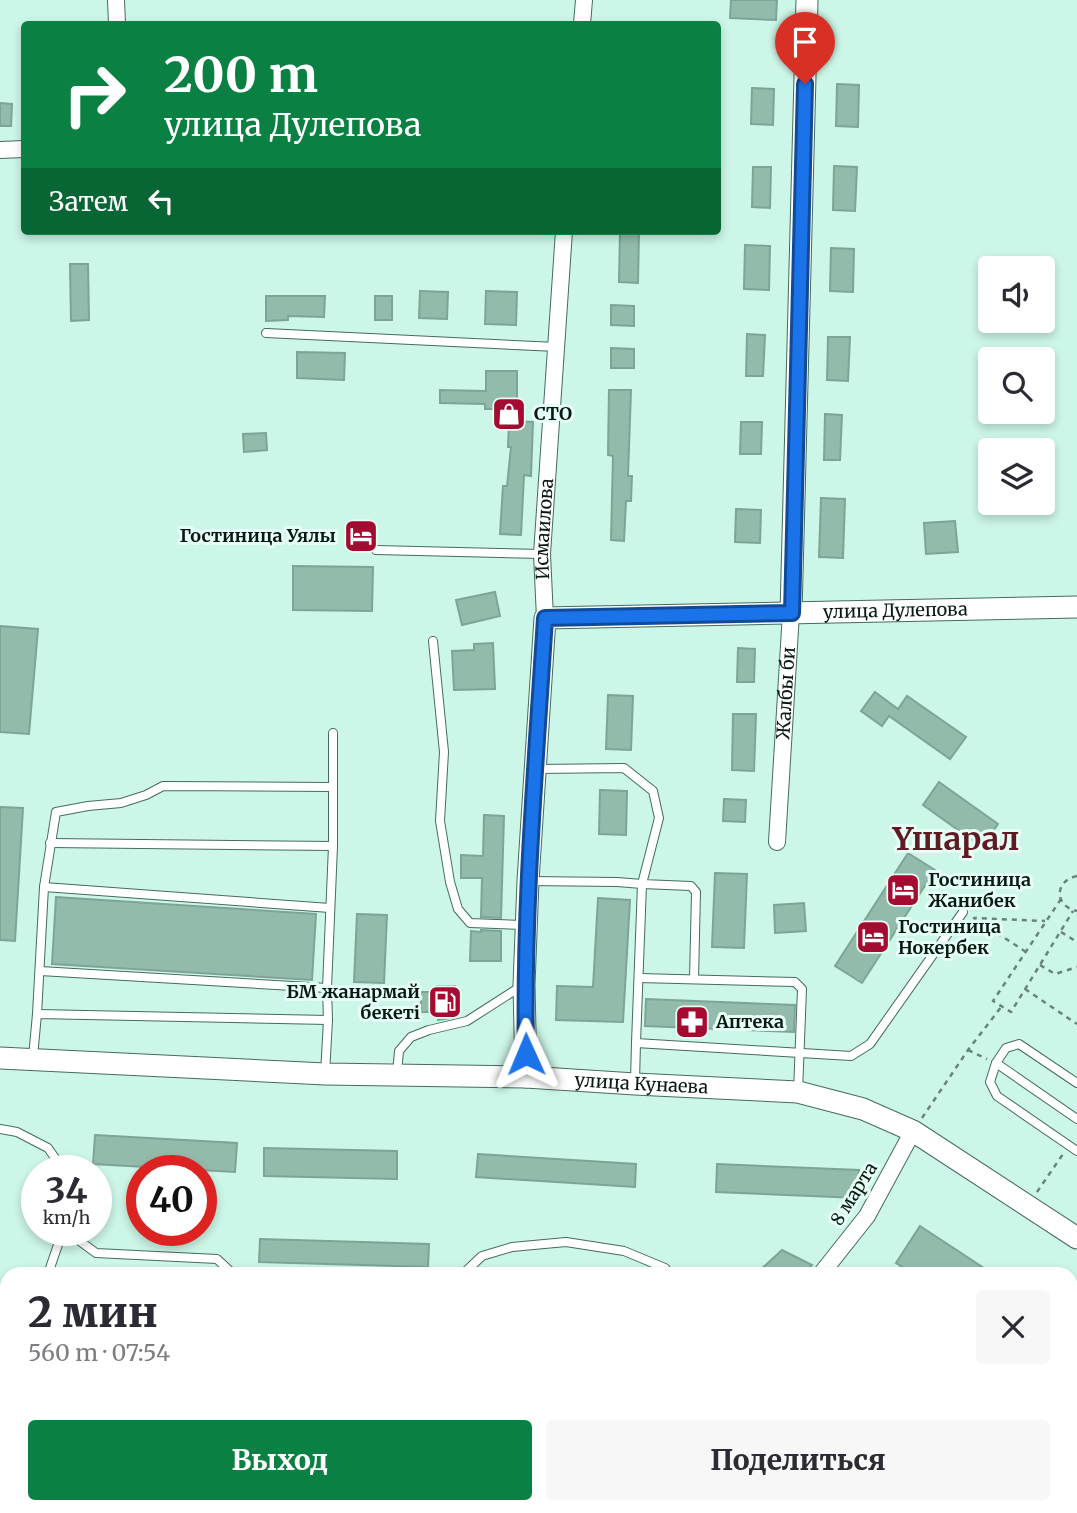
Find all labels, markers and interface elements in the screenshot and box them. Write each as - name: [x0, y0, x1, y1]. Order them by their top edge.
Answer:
- pin: [775, 12.0, 835, 84]
- icon: arrive: [786, 23, 824, 61]
- text: 200 m: [164, 44, 318, 105]
- icon: right: [49, 49, 140, 140]
- text: улица Дулепова: [164, 105, 421, 145]
- icon: left: [142, 182, 180, 220]
- text: Затем: [49, 185, 128, 218]
- map controls: [978, 256, 1055, 515]
- button: sound: [978, 256, 1055, 333]
- button: search: [978, 347, 1055, 424]
- shop icon: СТО: [490, 395, 528, 433]
- place label: СТО: [534, 402, 572, 425]
- button: layers: [978, 438, 1055, 515]
- street label: Исмаилова: [530, 477, 558, 580]
- hotel icon: Гостиница Уялы: [342, 517, 380, 555]
- place label: Гостиница Уялы: [180, 524, 336, 547]
- street label: улица Дулепова: [823, 597, 968, 623]
- street label: Жалбы би: [771, 646, 800, 740]
- district label: Үшарал: [891, 819, 1020, 859]
- place label: Гостиница Жанибек: [928, 868, 1031, 912]
- hotel icon: Гостиница Жанибек: [884, 871, 922, 909]
- place label: Гостиница Нокербек: [898, 915, 1001, 959]
- hotel icon: Гостиница Нокербек: [854, 918, 892, 956]
- place label: БМ жанармай бекеті: [286, 980, 420, 1024]
- fuel station icon: БМ жанармай бекеті: [426, 983, 464, 1021]
- pharmacy icon: Аптека: [673, 1003, 711, 1041]
- place label: Аптека: [715, 1010, 784, 1033]
- position arrow: [489, 1017, 563, 1091]
- street label: улица Кунаева: [574, 1068, 709, 1099]
- speed limit sign: 40: [126, 1155, 217, 1246]
- street label: 8 марта: [825, 1157, 882, 1230]
- text: 34: [46, 1169, 87, 1213]
- text: km/h: [43, 1206, 90, 1229]
- text: 2 мин: [28, 1286, 158, 1338]
- button: close: [976, 1290, 1050, 1364]
- text: 560 m · 07:54: [28, 1338, 170, 1367]
- button: Выход: [28, 1420, 532, 1500]
- button: Поделиться: [546, 1420, 1050, 1500]

